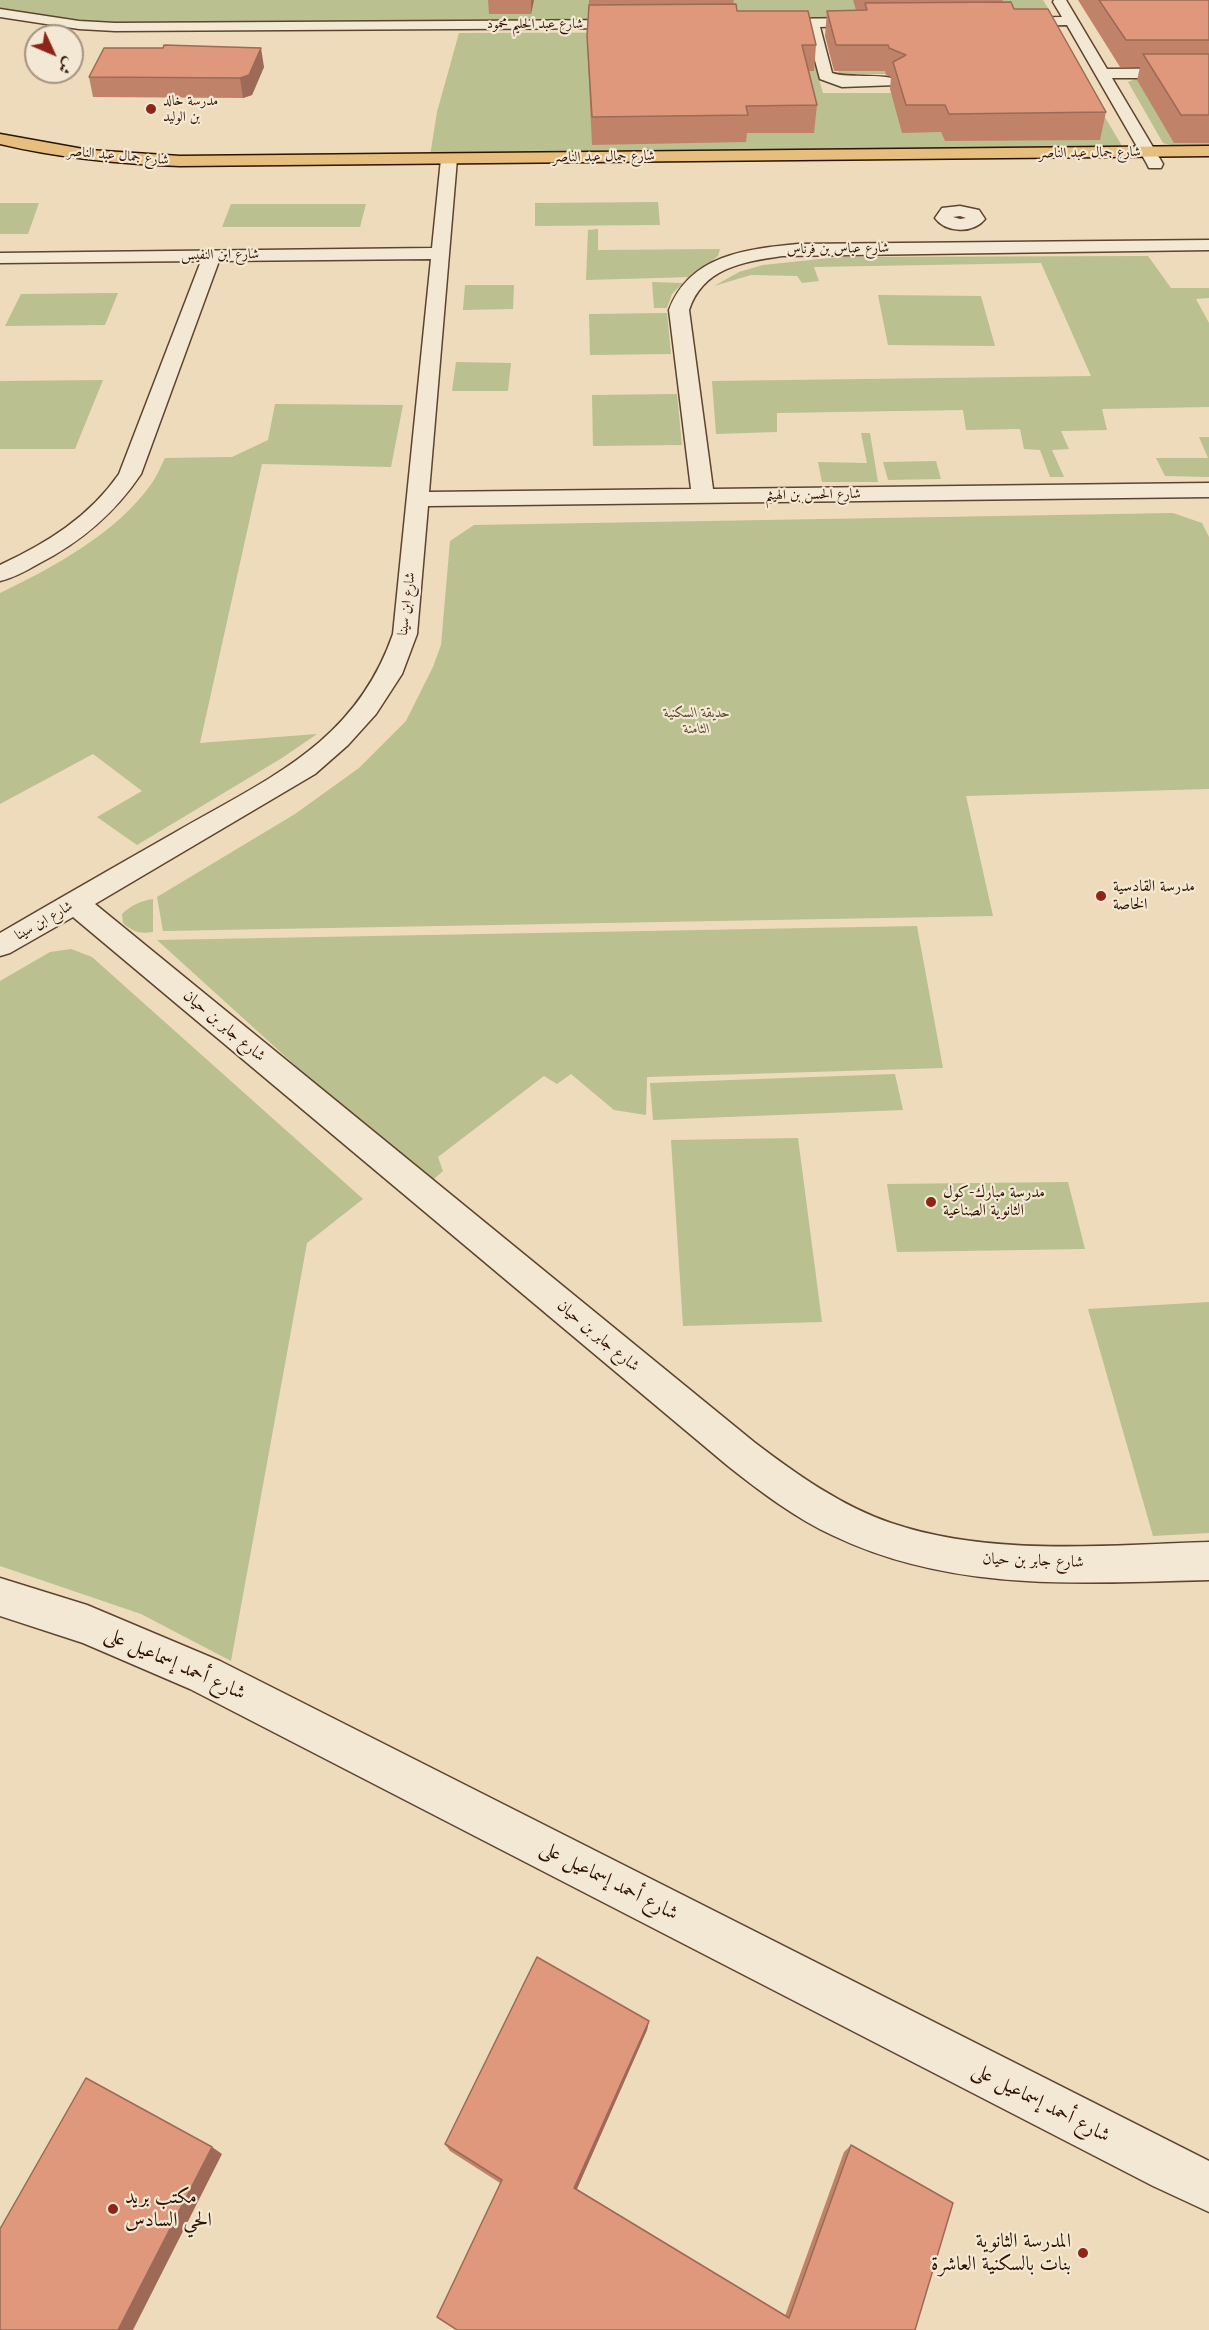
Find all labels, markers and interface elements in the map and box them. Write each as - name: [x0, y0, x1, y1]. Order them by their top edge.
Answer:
- street label: شارع عبد الحليم محمود: [487, 16, 583, 32]
- north arrow: [24, 24, 84, 84]
- text: ش: [54, 54, 77, 76]
- place label: مدرسة خالد بن الوليد: [163, 93, 218, 125]
- marker: مدرسة خالد بن الوليد: [144, 102, 158, 116]
- street label: شارع جمال عبد الناصر: [66, 143, 170, 169]
- street label: شارع جمال عبد الناصر: [1039, 144, 1141, 162]
- street label: شارع جمال عبد الناصر: [553, 148, 655, 166]
- street label: شارع عباس بن فرناس: [787, 240, 889, 258]
- street label: شارع ابن النفيس: [181, 246, 259, 264]
- street label: شارع الحسن بن الهيثم: [765, 486, 861, 504]
- street label: شارع ابن سينا: [395, 571, 419, 637]
- park label: حديقة السكنية الثامنة: [664, 705, 730, 738]
- place label: مدرسة القادسية الخاصة: [1113, 877, 1195, 915]
- marker: مدرسة القادسية الخاصة: [1094, 889, 1108, 903]
- street label: شارع ابن سينا: [12, 898, 76, 944]
- street label: شارع جابر بن حيان: [179, 986, 269, 1066]
- place label: مدرسة مبارك-كول الثانوية الصناعية: [943, 1183, 1045, 1221]
- marker: مدرسة مبارك-كول الثانوية الصناعية: [924, 1195, 938, 1209]
- street label: شارع جابر بن حيان: [553, 1296, 643, 1376]
- street label: شارع جابر بن حيان: [982, 1550, 1084, 1572]
- street label: شارع أحمد إسماعيل على: [101, 1622, 249, 1706]
- street label: شارع أحمد إسماعيل على: [536, 1836, 682, 1926]
- street label: شارع أحمد إسماعيل على: [968, 2058, 1114, 2148]
- place label: مكتب بريد الحي السادس: [125, 2186, 212, 2233]
- marker: مكتب بريد الحي السادس: [106, 2202, 120, 2216]
- place label: المدرسة الثانوية بنات بالسكنية العاشرة: [931, 2230, 1071, 2277]
- marker: المدرسة الثانوية بنات بالسكنية العاشرة: [1076, 2246, 1090, 2260]

